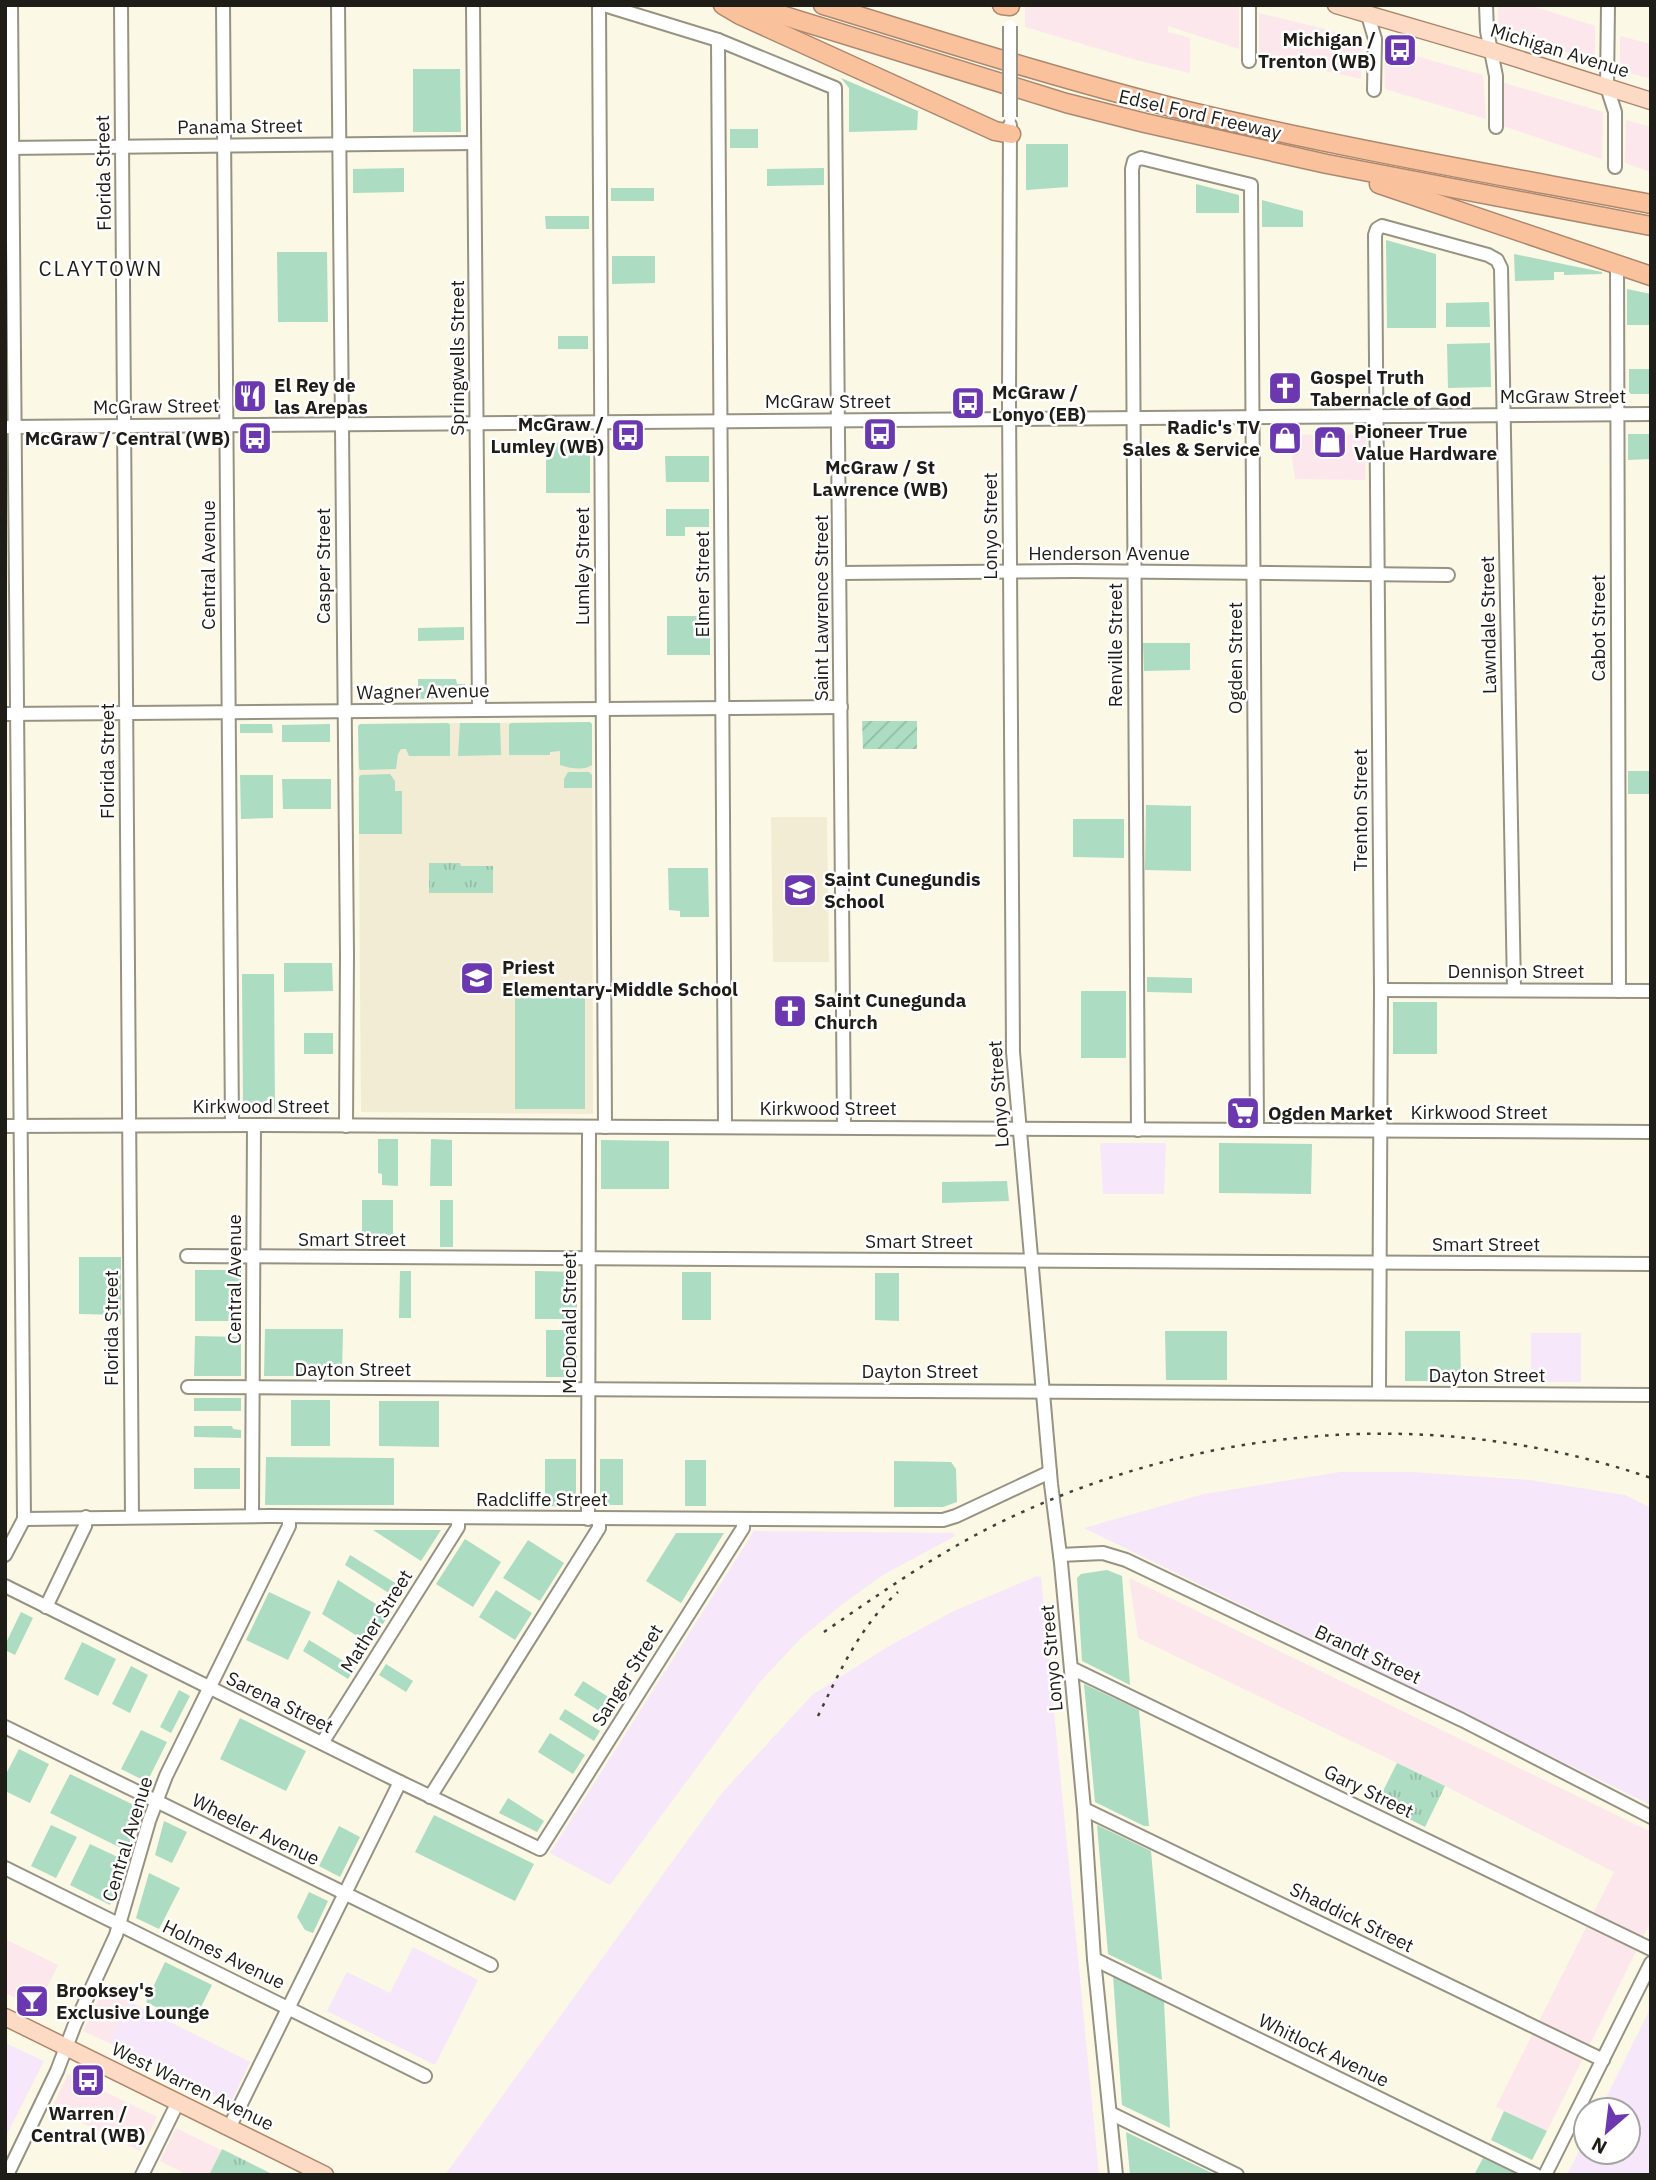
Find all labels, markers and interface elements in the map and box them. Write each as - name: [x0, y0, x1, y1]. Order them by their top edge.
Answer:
- street label: Michigan Avenue: [1488, 17, 1632, 83]
- place label: Michigan / Trenton (WB): [1258, 27, 1376, 73]
- bus stop icon: Michigan / Trenton (WB): [1381, 31, 1419, 69]
- street label: Edsel Ford Freeway: [1116, 84, 1284, 145]
- street label: Panama Street: [177, 113, 303, 139]
- street label: Florida Street: [90, 115, 116, 231]
- district label: CLAYTOWN: [39, 254, 163, 282]
- street label: Springwells Street: [445, 280, 469, 436]
- place label: Gospel Truth Tabernacle of God: [1310, 365, 1471, 411]
- church icon: Gospel Truth Tabernacle of God: [1266, 369, 1304, 407]
- place label: El Rey de las Arepas: [274, 373, 368, 419]
- restaurant icon: El Rey de las Arepas: [231, 377, 269, 415]
- place label: McGraw / Lonyo (EB): [992, 380, 1086, 426]
- bus stop icon: McGraw / Lonyo (EB): [949, 384, 987, 422]
- street label: McGraw Street: [1500, 384, 1626, 408]
- street label: McGraw Street: [765, 389, 891, 413]
- street label: McGraw Street: [93, 393, 219, 419]
- place label: McGraw / Lumley (WB): [490, 412, 604, 458]
- bus stop icon: McGraw / St Lawrence (WB): [861, 415, 899, 453]
- place label: Radic's TV Sales & Service: [1122, 415, 1261, 461]
- bus stop icon: McGraw / Lumley (WB): [609, 416, 647, 454]
- bus stop icon: McGraw / Central (WB): [236, 419, 274, 457]
- shop icon: Radic's TV Sales & Service: [1266, 419, 1304, 457]
- place label: Pioneer True Value Hardware: [1354, 419, 1497, 465]
- shop icon: Pioneer True Value Hardware: [1311, 423, 1349, 461]
- place label: McGraw / Central (WB): [25, 426, 230, 450]
- place label: McGraw / St Lawrence (WB): [812, 455, 948, 501]
- street label: Lonyo Street: [978, 472, 1002, 580]
- street label: Central Avenue: [196, 500, 220, 630]
- street label: Lumley Street: [570, 507, 594, 625]
- street label: Casper Street: [311, 508, 335, 624]
- street label: Saint Lawrence Street: [809, 515, 833, 701]
- street label: Elmer Street: [690, 531, 714, 637]
- street label: Henderson Avenue: [1028, 541, 1190, 565]
- street label: Lawndale Street: [1475, 556, 1501, 694]
- street label: Cabot Street: [1586, 575, 1610, 681]
- street label: Renville Street: [1103, 583, 1127, 707]
- street label: Ogden Street: [1223, 602, 1247, 714]
- street label: Wagner Avenue: [356, 678, 490, 704]
- street label: Florida Street: [95, 703, 119, 819]
- street label: Trenton Street: [1348, 749, 1372, 871]
- place label: Saint Cunegundis School: [824, 867, 981, 913]
- school or university icon: Saint Cunegundis School: [781, 871, 819, 909]
- place label: Priest Elementary‑Middle School: [502, 955, 738, 1001]
- school or university icon: Priest Elementary‑Middle School: [458, 959, 496, 997]
- street label: Dennison Street: [1448, 959, 1584, 983]
- place label: Saint Cunegunda Church: [814, 988, 966, 1034]
- church icon: Saint Cunegunda Church: [771, 992, 809, 1030]
- street label: Lonyo Street: [982, 1040, 1014, 1148]
- street label: Kirkwood Street: [192, 1094, 330, 1118]
- supermarket icon: Ogden Market: [1224, 1094, 1262, 1132]
- street label: Kirkwood Street: [759, 1096, 897, 1120]
- street label: Kirkwood Street: [1410, 1100, 1548, 1124]
- place label: Ogden Market: [1268, 1101, 1392, 1125]
- street label: Central Avenue: [222, 1214, 246, 1344]
- street label: Smart Street: [298, 1227, 406, 1251]
- street label: Smart Street: [865, 1229, 973, 1253]
- street label: Smart Street: [1432, 1232, 1540, 1256]
- street label: McDonald Street: [557, 1252, 581, 1394]
- street label: Florida Street: [99, 1270, 123, 1386]
- street label: Dayton Street: [295, 1357, 411, 1381]
- street label: Dayton Street: [862, 1359, 978, 1383]
- street label: Dayton Street: [1429, 1363, 1545, 1387]
- street label: Radcliffe Street: [476, 1487, 608, 1511]
- street label: Mather Street: [335, 1565, 417, 1677]
- street label: Lonyo Street: [1034, 1604, 1068, 1712]
- street label: Sanger Street: [586, 1619, 668, 1731]
- street label: Brandt Street: [1311, 1619, 1425, 1689]
- street label: Sarena Street: [223, 1666, 337, 1738]
- street label: Gary Street: [1320, 1759, 1418, 1823]
- street label: Central Avenue: [97, 1773, 157, 1905]
- street label: Wheeler Avenue: [188, 1788, 324, 1870]
- street label: Shaddick Street: [1286, 1877, 1418, 1957]
- street label: Holmes Avenue: [159, 1914, 289, 1994]
- place label: Brooksey's Exclusive Lounge: [56, 1978, 209, 2024]
- bar icon: Brooksey's Exclusive Lounge: [13, 1982, 51, 2020]
- street label: Whitlock Avenue: [1255, 2008, 1393, 2092]
- street label: West Warren Avenue: [108, 2036, 278, 2136]
- bus stop icon: Warren / Central (WB): [69, 2061, 107, 2099]
- north arrow: [1572, 2096, 1642, 2166]
- place label: Warren / Central (WB): [31, 2101, 145, 2147]
- text: N: [1587, 2132, 1611, 2160]

